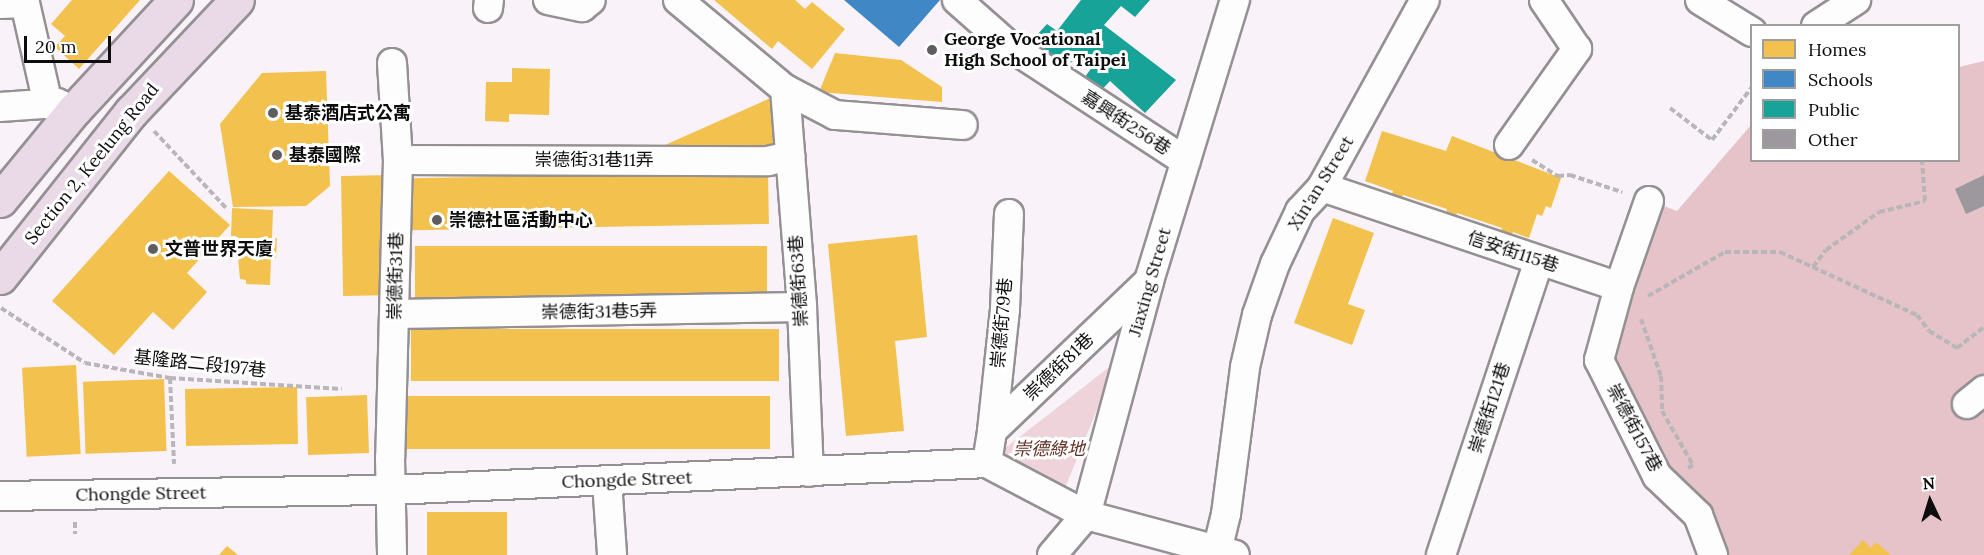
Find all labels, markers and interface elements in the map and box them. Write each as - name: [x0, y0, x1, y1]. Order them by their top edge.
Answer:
- scale bar: [27, 24, 114, 62]
- legend: [1750, 24, 1960, 162]
- place label: George Vocational High School of Taipei: [944, 29, 1126, 72]
- text: 20 m: [35, 35, 77, 58]
- text: Homes: [1808, 38, 1866, 61]
- marker: George Vocational High School of Taipei: [925, 43, 939, 57]
- text: Schools: [1808, 68, 1873, 91]
- street label: Section 2, Keelung Road: [20, 79, 164, 249]
- street label: 嘉興街256巷: [1077, 86, 1175, 160]
- text: Public: [1808, 98, 1860, 121]
- place label: 基泰酒店式公寓: [285, 102, 411, 124]
- marker: 基泰酒店式公寓: [266, 106, 280, 120]
- text: Other: [1808, 128, 1858, 151]
- street label: Xin'an Street: [1283, 132, 1359, 234]
- place label: 基泰國際: [289, 144, 361, 166]
- marker: 基泰國際: [270, 148, 284, 162]
- street label: 崇德街31巷11弄: [534, 149, 654, 171]
- place label: 崇德社區活動中心: [449, 209, 593, 231]
- marker: 崇德社區活動中心: [430, 213, 444, 227]
- street label: Jiaxing Street: [1124, 225, 1176, 339]
- street label: 信安街115巷: [1465, 227, 1561, 277]
- street label: 崇德街31巷: [384, 232, 408, 320]
- street label: 崇德街63巷: [785, 234, 813, 328]
- place label: 文普世界天廈: [165, 238, 273, 260]
- marker: 文普世界天廈: [146, 242, 160, 256]
- street label: 崇德街79巷: [987, 277, 1017, 369]
- street label: 崇德街31巷5弄: [541, 300, 657, 324]
- street label: 崇德街81巷: [1020, 328, 1098, 406]
- street label: 基隆路二段197巷: [133, 346, 267, 382]
- street label: 崇德街121巷: [1465, 360, 1515, 456]
- street label: 崇德街157巷: [1602, 380, 1666, 476]
- park label: 崇德綠地: [1013, 438, 1085, 460]
- street label: Chongde Street: [561, 467, 693, 493]
- north arrow: [1900, 471, 1960, 531]
- text: N: [1922, 473, 1936, 493]
- street label: Chongde Street: [75, 482, 207, 506]

